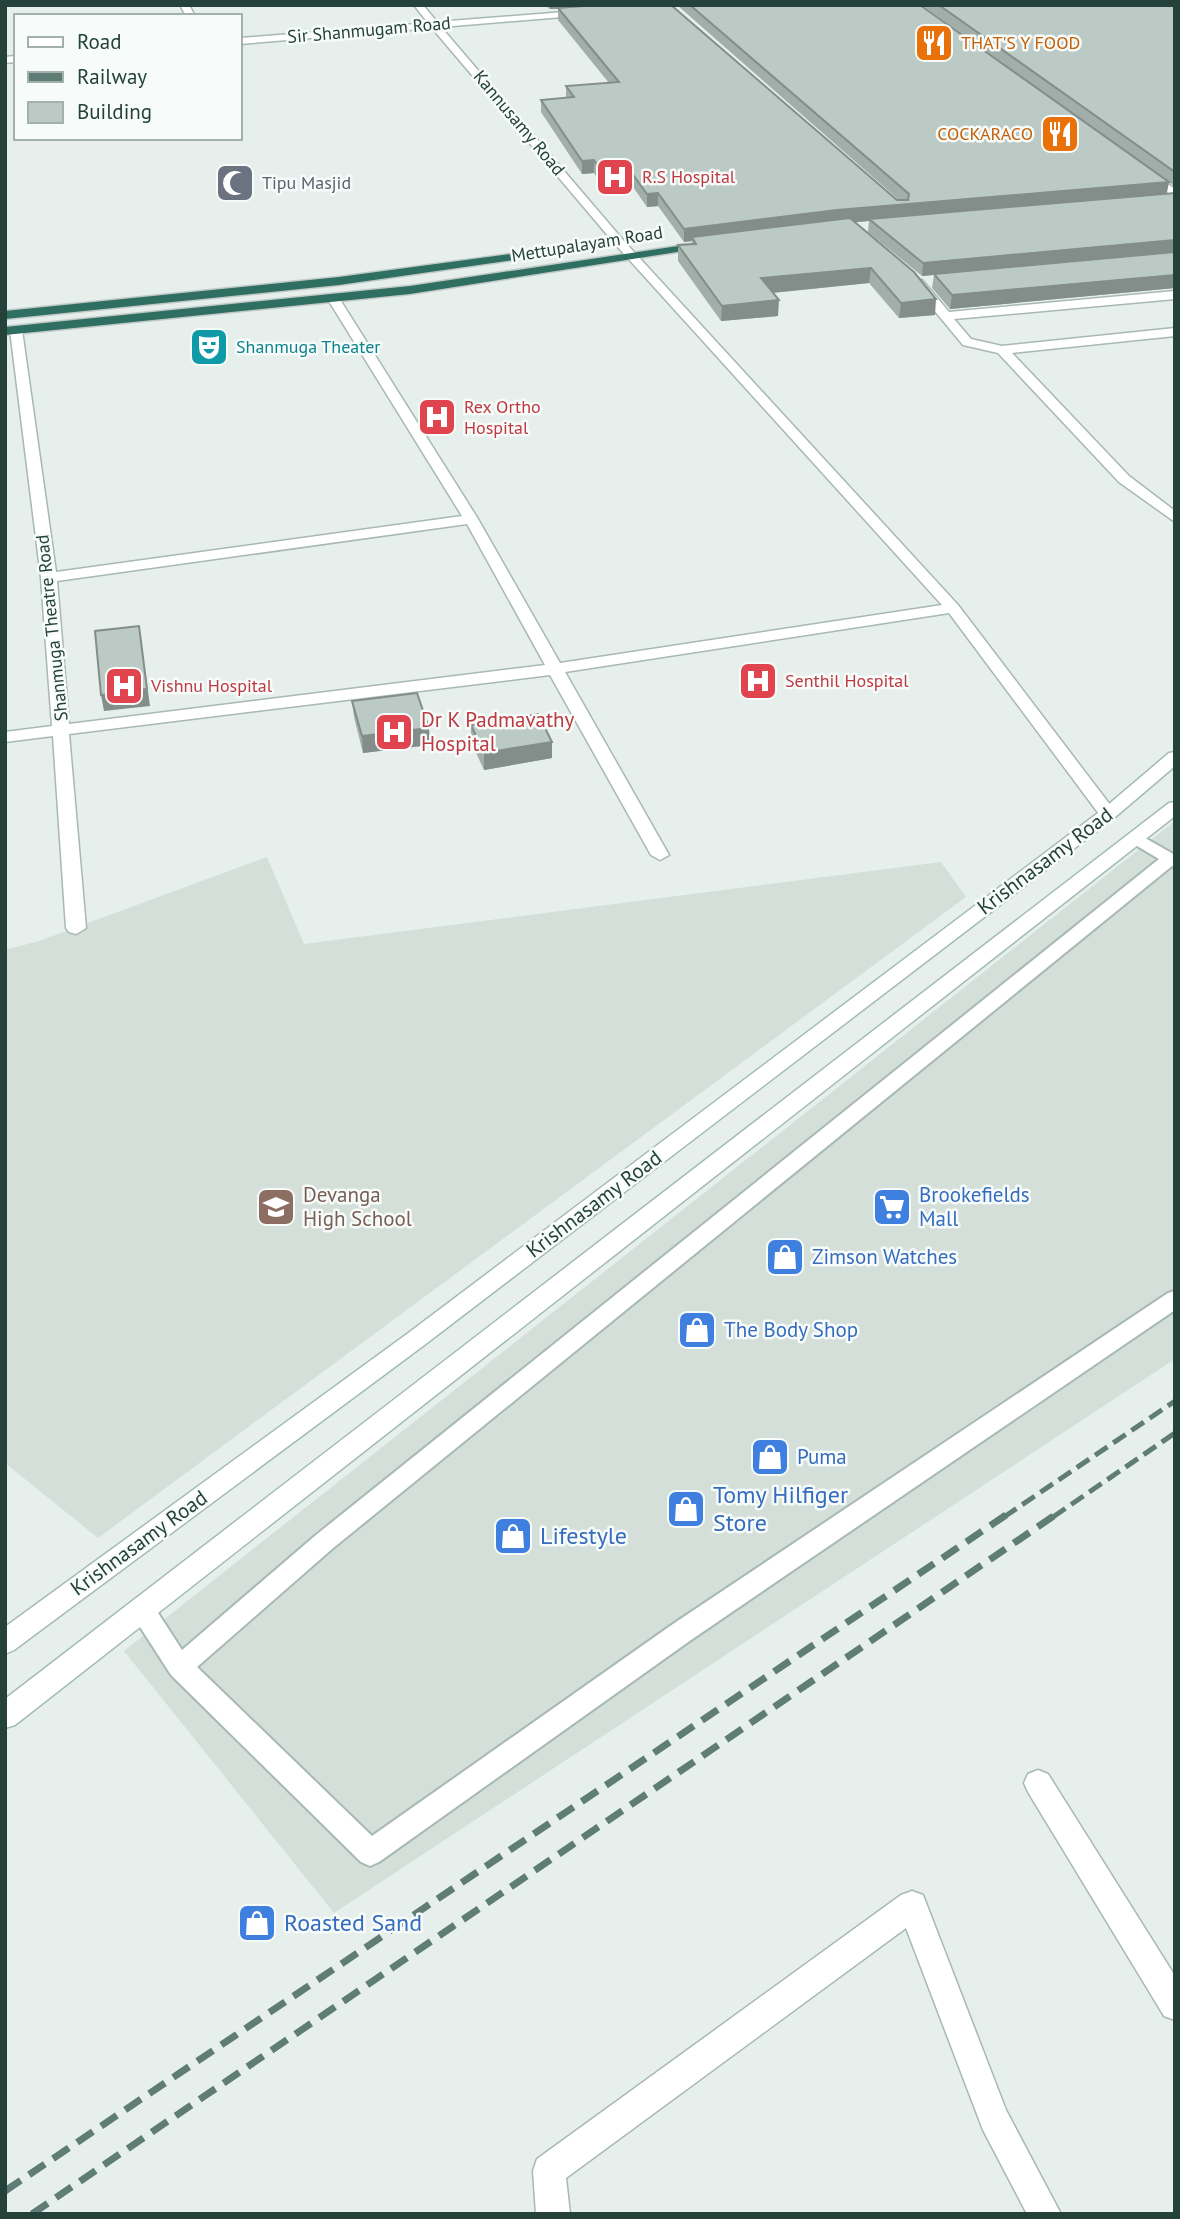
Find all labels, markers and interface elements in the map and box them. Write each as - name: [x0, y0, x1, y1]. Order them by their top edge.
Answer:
- street label: Sir Shanmugam Road: [286, 11, 452, 48]
- legend: [14, 14, 242, 140]
- restaurant icon: THAT'S Y FOOD: [913, 22, 955, 64]
- text: Road: [77, 28, 121, 55]
- place label: THAT'S Y FOOD: [961, 31, 1080, 54]
- text: Railway: [77, 63, 147, 90]
- street label: Kannusamy Road: [469, 65, 570, 180]
- text: Building: [77, 98, 152, 125]
- restaurant icon: COCKARACO: [1039, 113, 1081, 155]
- place label: COCKARACO: [937, 122, 1033, 145]
- hospital icon: R.S Hospital: [594, 156, 636, 198]
- mosque icon: Tipu Masjid: [214, 162, 256, 204]
- place label: R.S Hospital: [642, 165, 736, 188]
- place label: Tipu Masjid: [262, 171, 351, 194]
- street label: Mettupalayam Road: [510, 220, 664, 267]
- theatre icon: Shanmuga Theater: [188, 326, 230, 368]
- place label: Shanmuga Theater: [236, 335, 380, 358]
- place label: Rex Ortho Hospital: [464, 395, 541, 439]
- hospital icon: Rex Ortho Hospital: [416, 396, 458, 438]
- street label: Shanmuga Theatre Road: [30, 534, 73, 723]
- hospital icon: Senthil Hospital: [737, 660, 779, 702]
- hospital icon: Vishnu Hospital: [103, 665, 145, 707]
- place label: Senthil Hospital: [785, 669, 909, 692]
- place label: Vishnu Hospital: [150, 674, 273, 697]
- place label: Dr K Padmavathy Hospital: [421, 706, 575, 757]
- hospital icon: Dr K Padmavathy Hospital: [373, 711, 415, 753]
- street label: Krishnasamy Road: [972, 801, 1118, 920]
- street label: Krishnasamy Road: [521, 1144, 667, 1263]
- place label: Devanga High School: [303, 1181, 412, 1232]
- place label: Brookefields Mall: [919, 1181, 1030, 1232]
- school or university icon: Devanga High School: [255, 1186, 297, 1228]
- supermarket icon: Brookefields Mall: [871, 1186, 913, 1228]
- shop icon: Zimson Watches: [764, 1236, 806, 1278]
- place label: Zimson Watches: [812, 1243, 957, 1270]
- shop icon: The Body Shop: [676, 1309, 718, 1351]
- place label: The Body Shop: [724, 1316, 858, 1343]
- shop icon: Puma: [749, 1436, 791, 1478]
- place label: Puma: [797, 1443, 847, 1470]
- place label: Tomy Hilfiger Store: [713, 1479, 848, 1538]
- street label: Krishnasamy Road: [65, 1484, 212, 1601]
- shop icon: Tomy Hilfiger Store: [665, 1488, 707, 1530]
- shop icon: Lifestyle: [492, 1515, 534, 1557]
- place label: Lifestyle: [540, 1520, 627, 1551]
- shop icon: Roasted Sand: [236, 1902, 278, 1944]
- place label: Roasted Sand: [284, 1907, 422, 1938]

